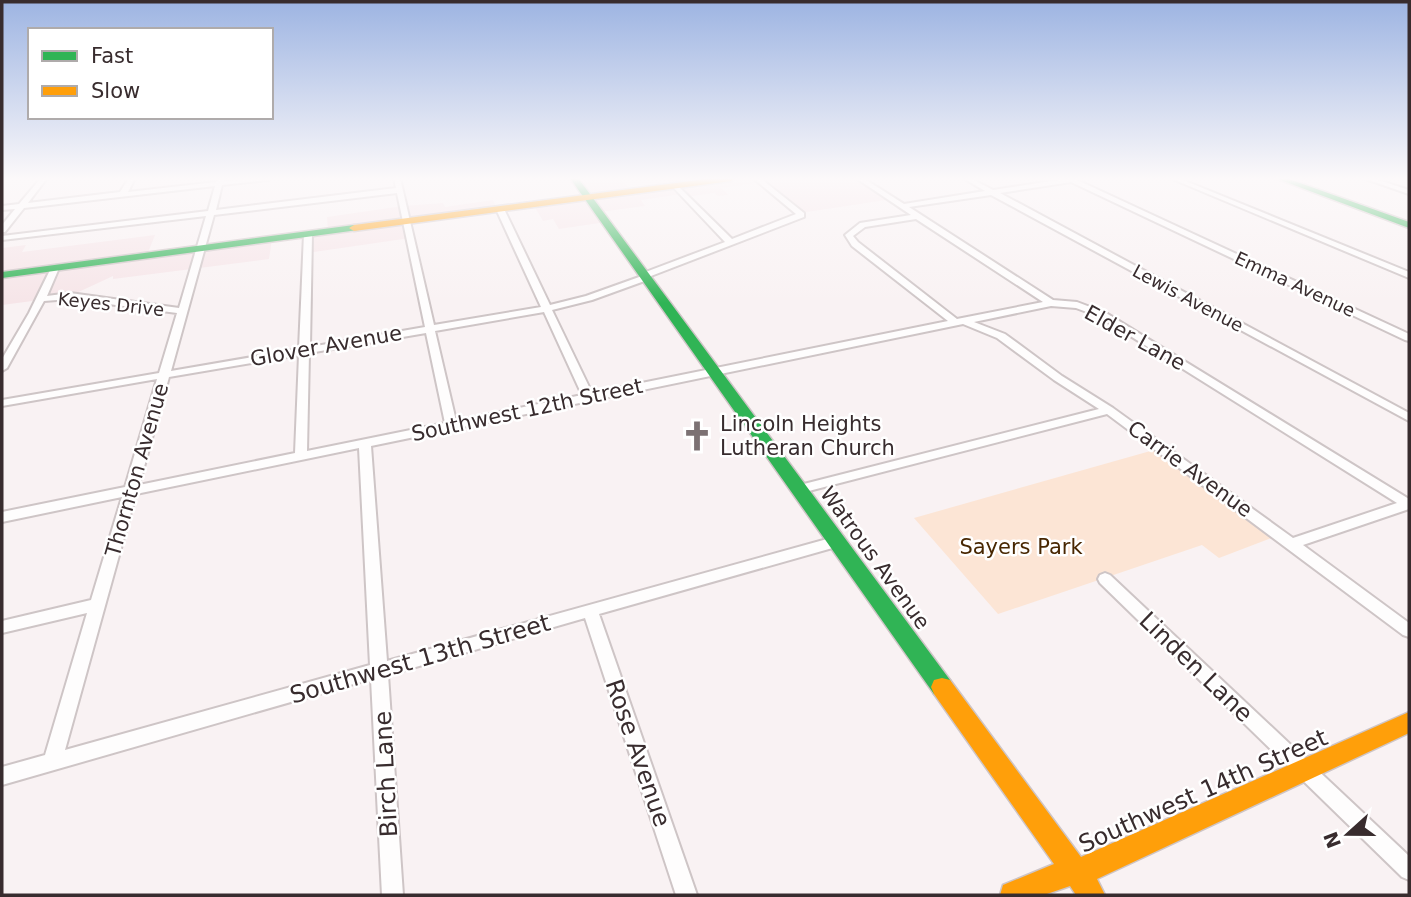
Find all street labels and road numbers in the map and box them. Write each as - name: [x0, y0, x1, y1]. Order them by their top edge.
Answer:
- street label: Emma Avenue: [1232, 247, 1358, 321]
- street label: Lewis Avenue: [1129, 260, 1247, 336]
- street label: Keyes Drive: [57, 288, 165, 320]
- street label: Elder Lane: [1080, 300, 1190, 376]
- street label: Glover Avenue: [248, 321, 404, 371]
- street label: Southwest 12th Street: [409, 374, 645, 446]
- street label: Thornton Avenue: [100, 380, 173, 561]
- street label: Carrie Avenue: [1123, 416, 1257, 522]
- street label: Watrous Avenue: [815, 482, 935, 634]
- street label: Linden Lane: [1134, 606, 1258, 728]
- street label: Southwest 13th Street: [287, 608, 553, 710]
- street label: Rose Avenue: [600, 675, 676, 831]
- street label: Birch Lane: [369, 710, 403, 838]
- street label: Southwest 14th Street: [1074, 723, 1332, 859]

